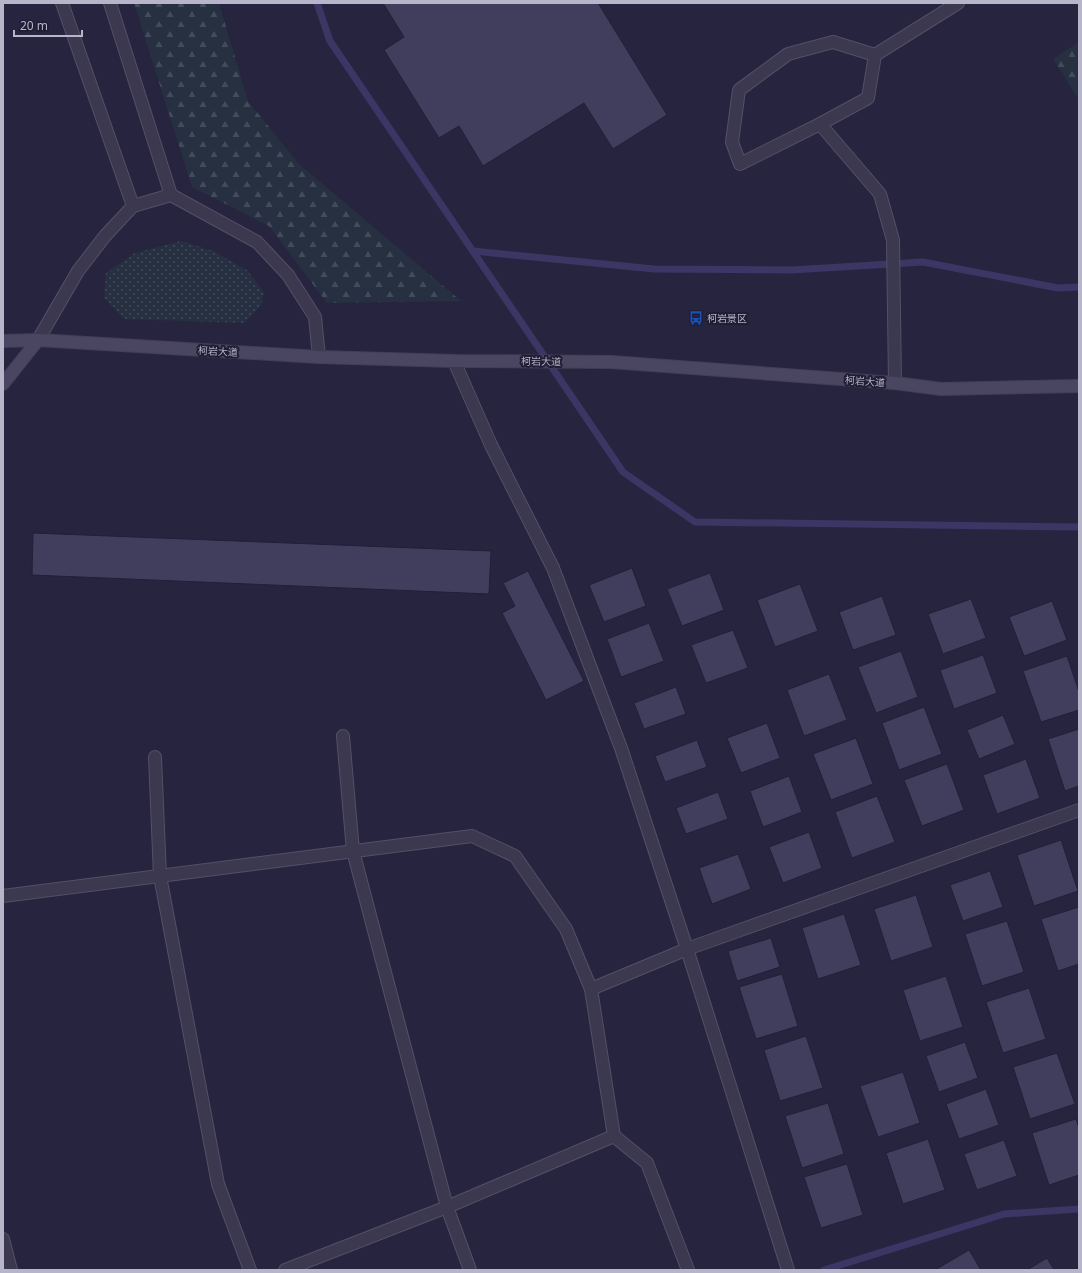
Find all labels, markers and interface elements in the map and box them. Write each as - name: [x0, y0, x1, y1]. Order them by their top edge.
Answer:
- scale bar: [14, 12, 82, 38]
- text: 20 m: [20, 17, 48, 34]
- bus stop icon: 柯岩景区: [688, 310, 704, 326]
- place label: 柯岩景区: [707, 311, 747, 325]
- street label: 柯岩大道: [198, 343, 238, 359]
- street label: 柯岩大道: [521, 354, 561, 368]
- street label: 柯岩大道: [845, 373, 885, 389]

